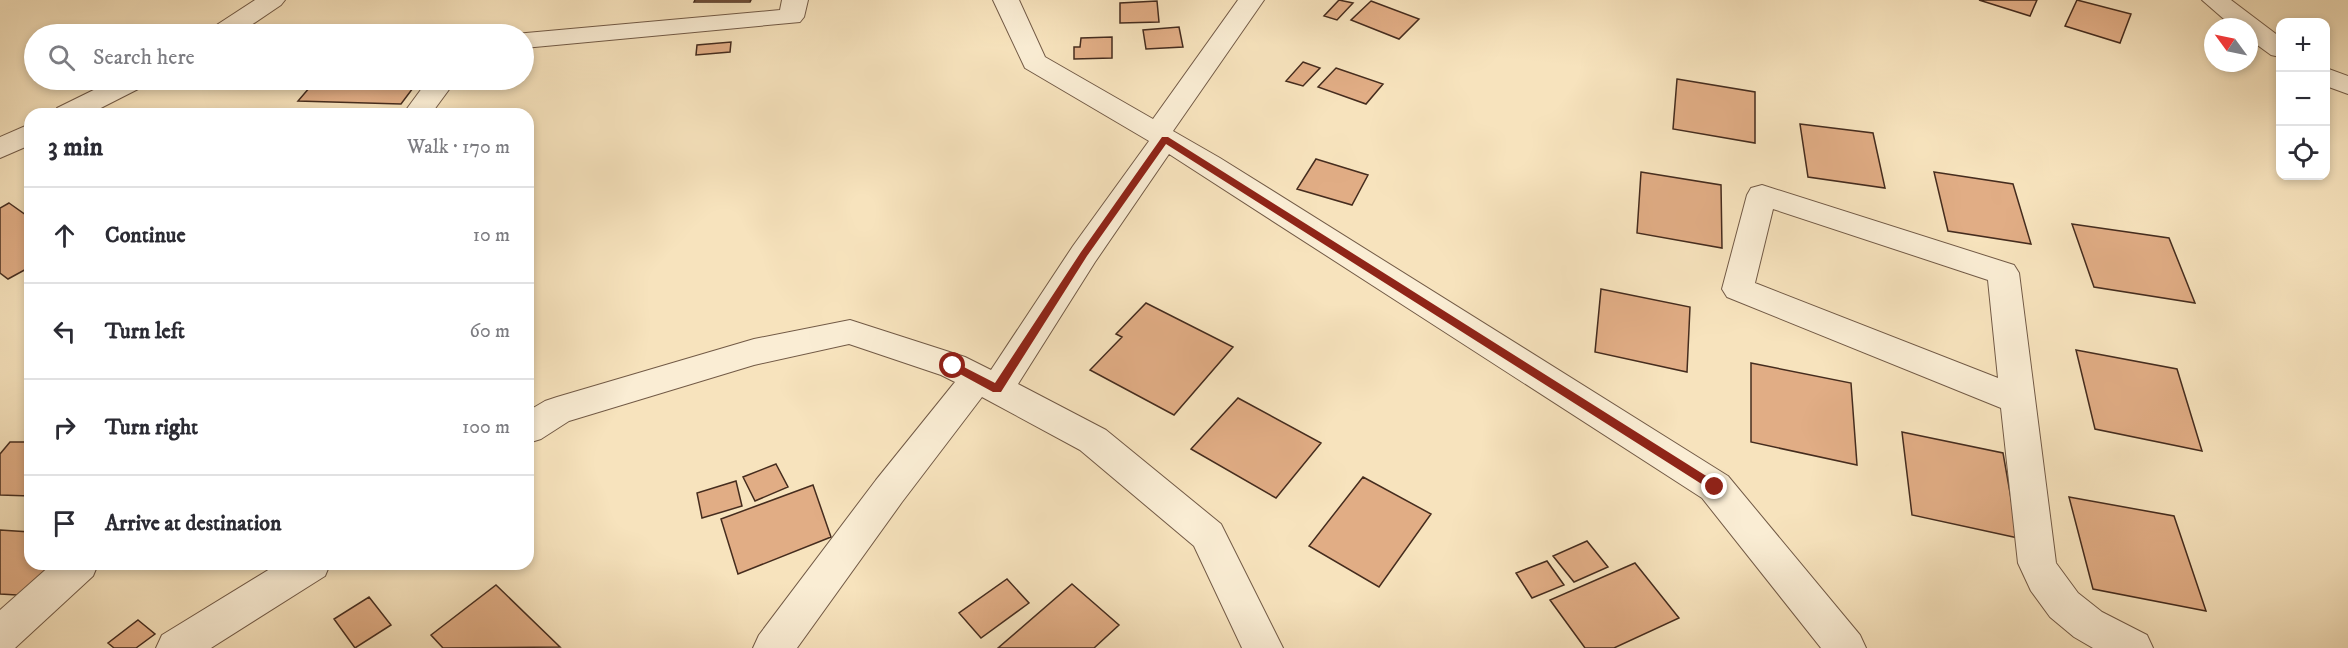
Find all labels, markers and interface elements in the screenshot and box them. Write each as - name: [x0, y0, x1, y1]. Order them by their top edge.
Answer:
- north arrow: [2204, 18, 2258, 72]
- map controls: [2276, 18, 2330, 180]
- button: +: [2276, 18, 2330, 72]
- search box: [24, 24, 534, 90]
- icon: search: [45, 41, 78, 74]
- text: Search here: [93, 44, 195, 71]
- button: −: [2276, 72, 2330, 126]
- button: locate: [2276, 126, 2330, 180]
- text: 3 min: [48, 131, 103, 164]
- text: Walk · 170 m: [407, 135, 510, 160]
- icon: ahead: [48, 219, 81, 252]
- text: Continue: [105, 222, 186, 249]
- text: 10 m: [473, 223, 510, 248]
- icon: left: [48, 315, 81, 348]
- text: Turn left: [105, 318, 185, 345]
- text: 60 m: [470, 319, 510, 344]
- route start: [939, 352, 965, 378]
- icon: right: [48, 411, 81, 444]
- text: Turn right: [105, 414, 198, 441]
- text: 100 m: [462, 415, 510, 440]
- route end: [1701, 473, 1727, 499]
- icon: arrive: [48, 507, 81, 540]
- text: Arrive at destination: [105, 510, 282, 537]

